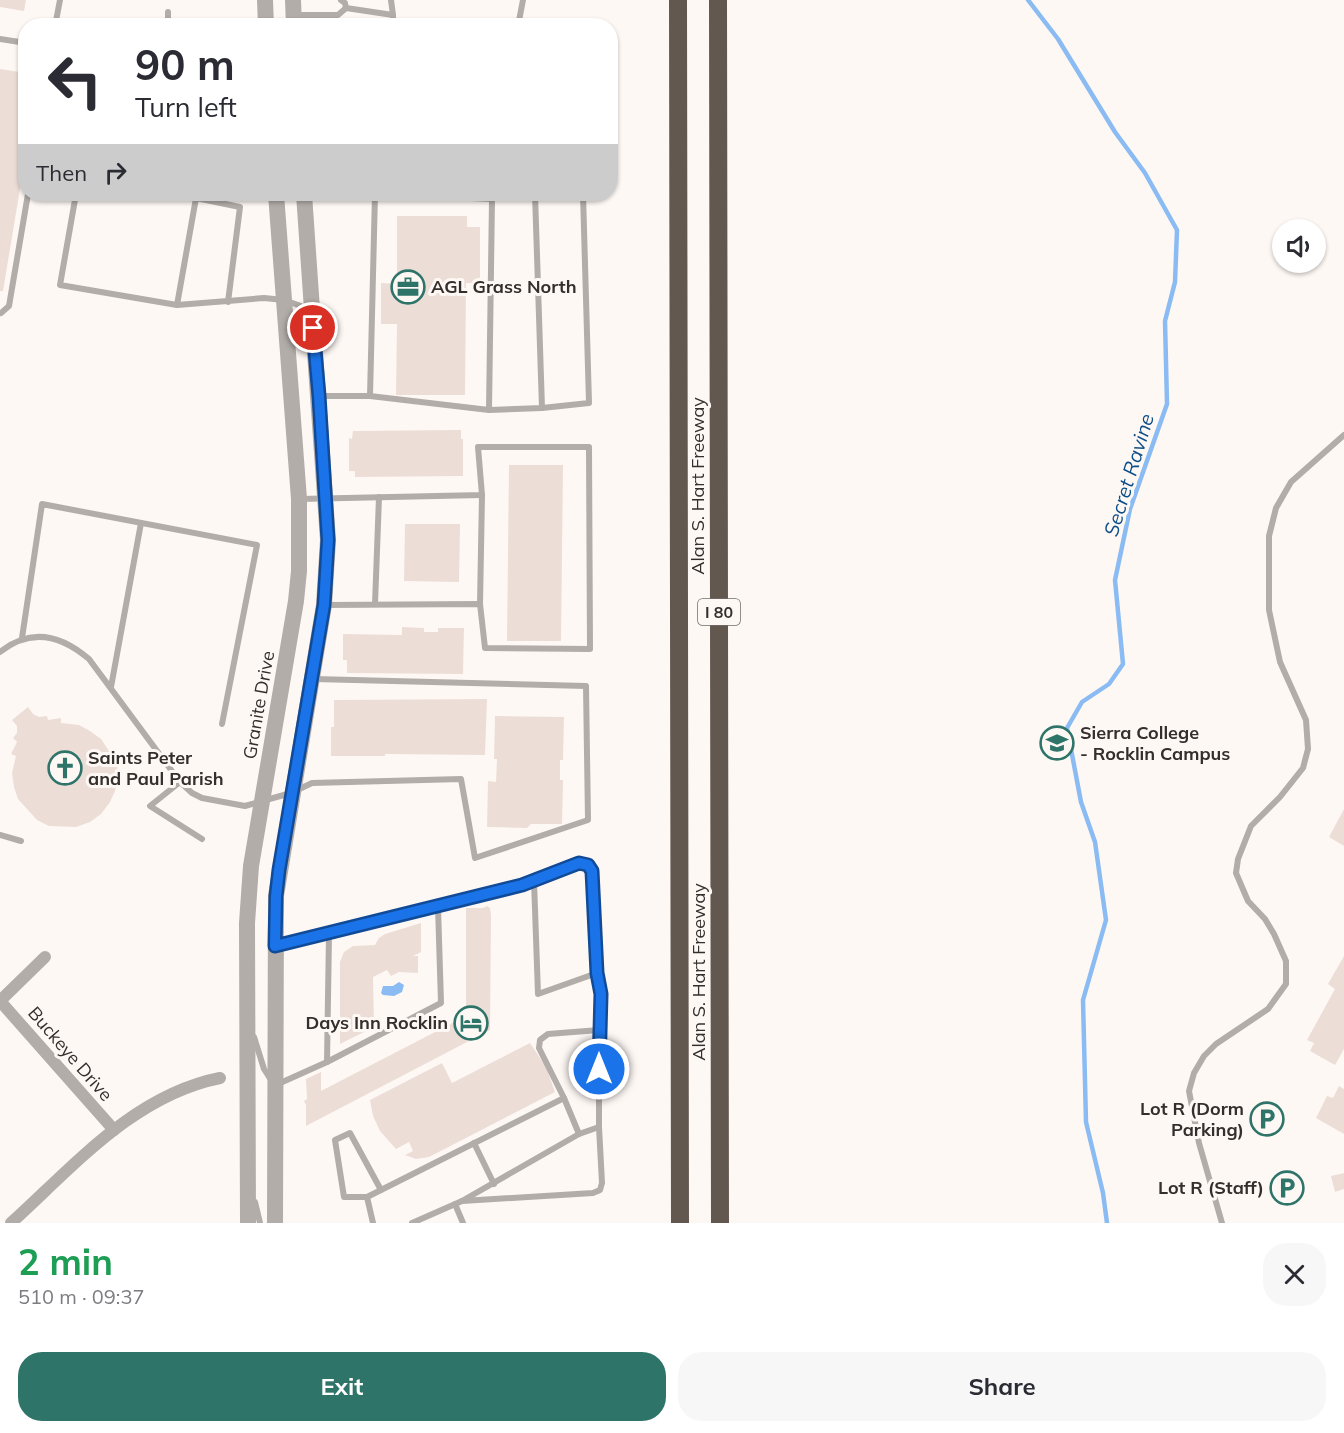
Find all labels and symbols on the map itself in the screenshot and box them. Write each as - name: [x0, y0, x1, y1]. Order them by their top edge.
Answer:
- office icon: AGL Grass North: [390, 269, 426, 305]
- place label: AGL Grass North: [431, 275, 577, 298]
- pin: [287, 302, 338, 353]
- street label: Alan S. Hart Freeway: [686, 397, 709, 575]
- water label: Secret Ravine: [1098, 410, 1159, 539]
- road number: I 80: [698, 599, 740, 625]
- street label: Granite Drive: [238, 649, 279, 761]
- place label: Sierra College - Rocklin Campus: [1080, 721, 1230, 765]
- school or university icon: Sierra College - Rocklin Campus: [1039, 725, 1075, 761]
- place label: Saints Peter and Paul Parish: [88, 746, 224, 790]
- church icon: Saints Peter and Paul Parish: [47, 750, 83, 786]
- street label: Alan S. Hart Freeway: [687, 883, 710, 1061]
- street label: Buckeye Drive: [23, 1002, 118, 1106]
- hotel icon: Days Inn Rocklin: [453, 1005, 489, 1041]
- place label: Days Inn Rocklin: [306, 1011, 448, 1034]
- position arrow: [567, 1037, 631, 1101]
- place label: Lot R (Dorm Parking): [1140, 1097, 1244, 1141]
- parking icon: Lot R (Dorm Parking): [1249, 1101, 1285, 1137]
- parking icon: Lot R (Staff): [1269, 1170, 1305, 1206]
- place label: Lot R (Staff): [1158, 1176, 1264, 1199]

